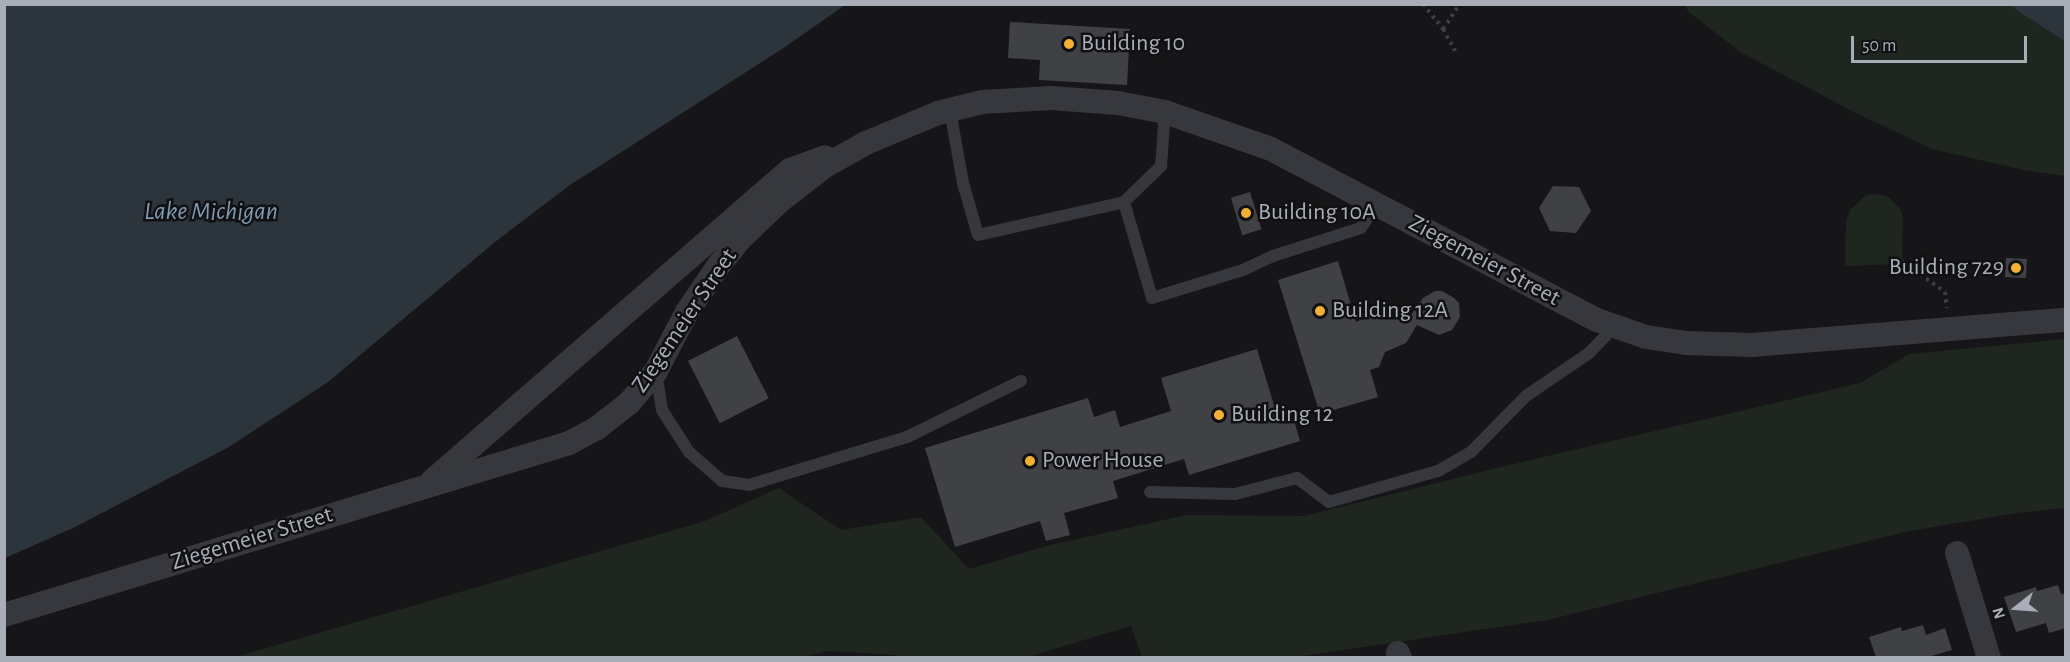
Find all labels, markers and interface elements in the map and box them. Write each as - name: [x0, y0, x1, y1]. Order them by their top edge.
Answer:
- scale bar: [1854, 24, 2030, 62]
- place label: Building 10: [1081, 30, 1185, 58]
- marker: Building 10: [1062, 37, 1076, 51]
- text: 50 m: [1862, 37, 1896, 55]
- water label: Lake Michigan: [144, 196, 278, 228]
- place label: Building 10A: [1258, 199, 1376, 227]
- marker: Building 10A: [1239, 206, 1253, 220]
- street label: Ziegemeier Street: [1403, 209, 1565, 313]
- street label: Ziegemeier Street: [626, 244, 744, 398]
- place label: Building 729: [1889, 254, 2004, 282]
- marker: Building 729: [2009, 261, 2023, 275]
- place label: Building 12A: [1332, 297, 1448, 325]
- marker: Building 12A: [1313, 304, 1327, 318]
- place label: Building 12: [1231, 401, 1333, 429]
- marker: Building 12: [1212, 408, 1226, 422]
- place label: Power House: [1042, 447, 1163, 475]
- marker: Power House: [1023, 454, 1037, 468]
- street label: Ziegemeier Street: [168, 501, 336, 577]
- north arrow: [1986, 578, 2046, 638]
- text: N: [1990, 606, 2008, 621]

